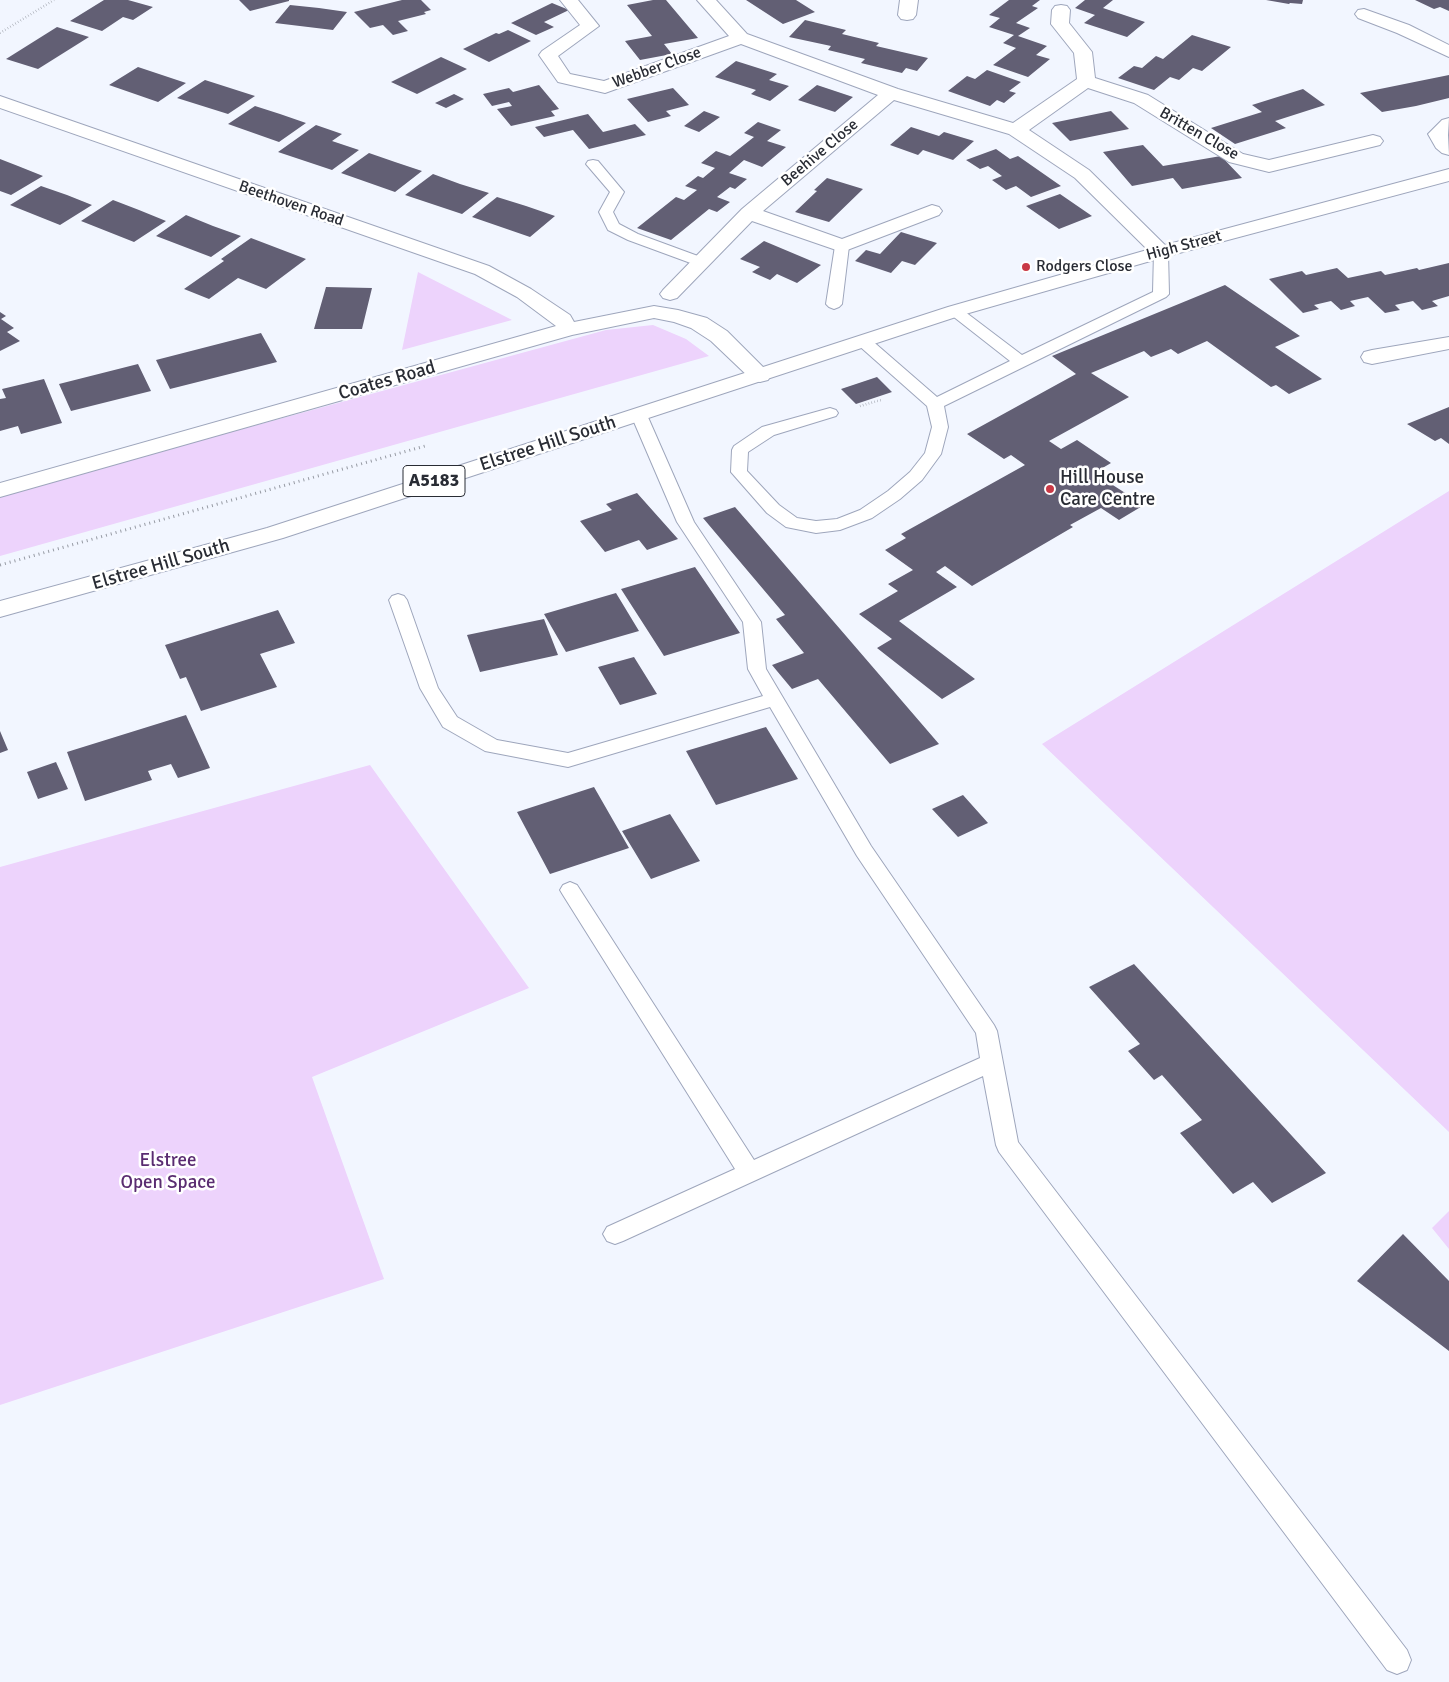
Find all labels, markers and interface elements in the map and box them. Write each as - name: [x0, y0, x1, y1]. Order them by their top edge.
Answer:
- street label: Webber Close: [610, 43, 704, 93]
- street label: Britten Close: [1156, 104, 1242, 164]
- street label: Beehive Close: [778, 115, 862, 191]
- street label: Beethoven Road: [236, 177, 346, 231]
- street label: High Street: [1144, 227, 1224, 265]
- place label: Rodgers Close: [1036, 257, 1133, 277]
- marker: Rodgers Close: [1020, 261, 1032, 273]
- street label: Coates Road: [336, 356, 438, 406]
- street label: Elstree Hill South: [477, 411, 619, 477]
- road number: A5183: [403, 466, 465, 496]
- place label: Hill House Care Centre: [1060, 467, 1155, 511]
- marker: Hill House Care Centre: [1044, 483, 1056, 495]
- street label: Elstree Hill South: [90, 534, 232, 596]
- park label: Elstree Open Space: [120, 1150, 216, 1194]

